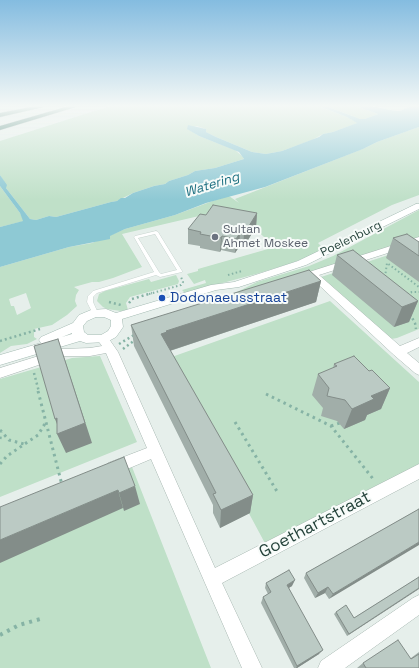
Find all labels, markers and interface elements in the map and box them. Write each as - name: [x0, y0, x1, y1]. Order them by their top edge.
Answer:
- water label: Watering: [183, 169, 241, 201]
- street label: Poelenburg: [318, 218, 384, 260]
- place label: Sultan Ahmet Moskee: [223, 223, 308, 251]
- marker: Sultan Ahmet Moskee: [210, 232, 220, 242]
- place label: Dodonaeusstraat: [170, 290, 287, 306]
- marker: Dodonaeusstraat: [157, 293, 167, 303]
- street label: Goethartstraat: [256, 487, 374, 563]

